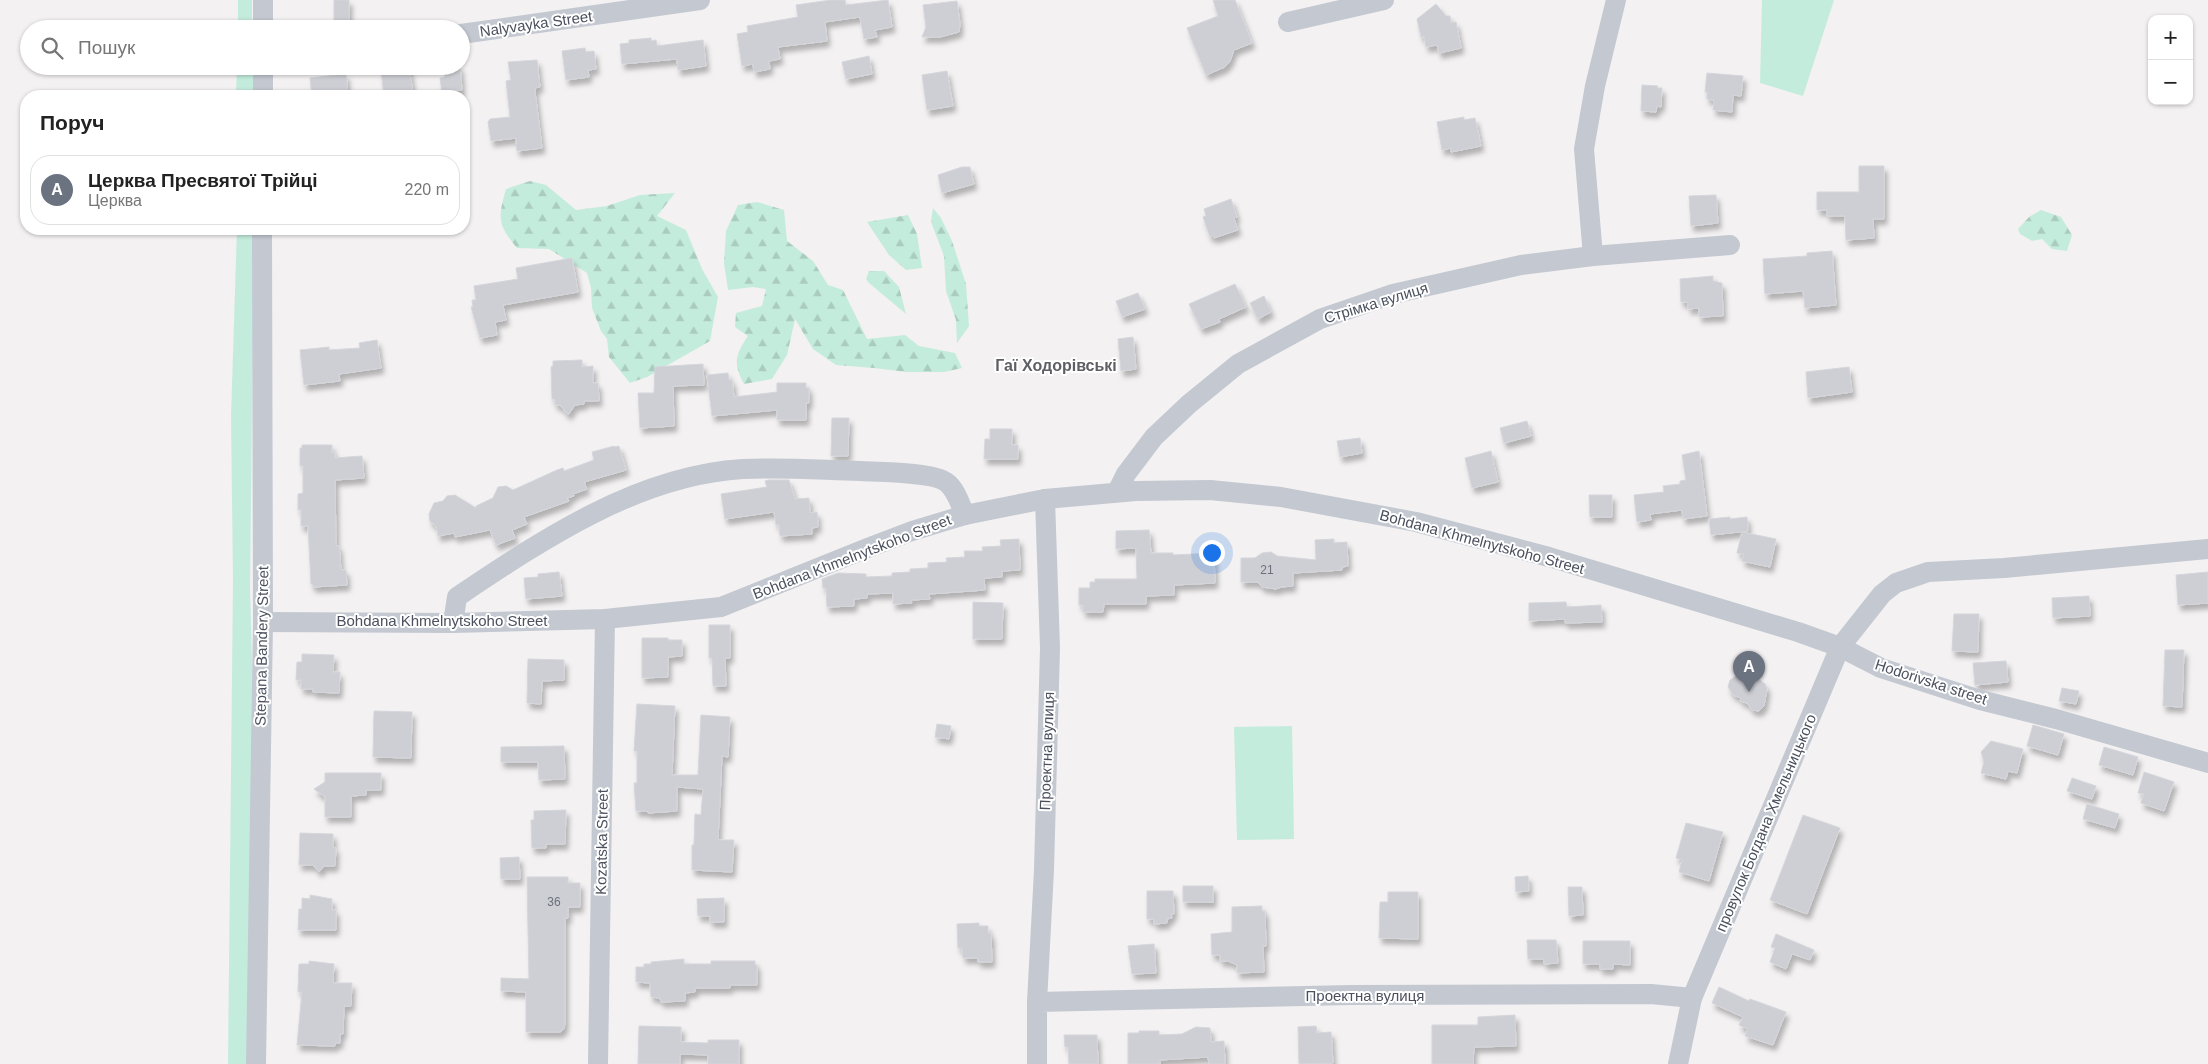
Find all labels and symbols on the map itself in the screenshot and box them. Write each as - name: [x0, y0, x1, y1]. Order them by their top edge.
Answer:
- street label: Nalyvayka Street: [479, 7, 594, 40]
- street label: Стрімка вулиця: [1322, 279, 1430, 326]
- district label: Гаї Ходорівські: [995, 357, 1117, 374]
- street label: Bohdana Khmelnytskoho Street: [1378, 506, 1587, 577]
- street label: Bohdana Khmelnytskoho Street: [750, 510, 954, 602]
- your location: [1199, 540, 1225, 566]
- house number: 21: [1260, 563, 1274, 577]
- street label: Stepana Bandery Street: [252, 565, 271, 726]
- street label: Bohdana Khmelnytskoho Street: [337, 612, 548, 629]
- pin: A: [1733, 651, 1765, 692]
- street label: Hodorivska street: [1873, 655, 1990, 708]
- street label: Проектна вулиця: [1036, 691, 1057, 811]
- street label: провулок Богдана Хмельницького: [1712, 711, 1819, 934]
- street label: Kozatska Street: [592, 788, 611, 895]
- house number: 36: [547, 895, 561, 909]
- street label: Проектна вулиця: [1306, 987, 1424, 1004]

